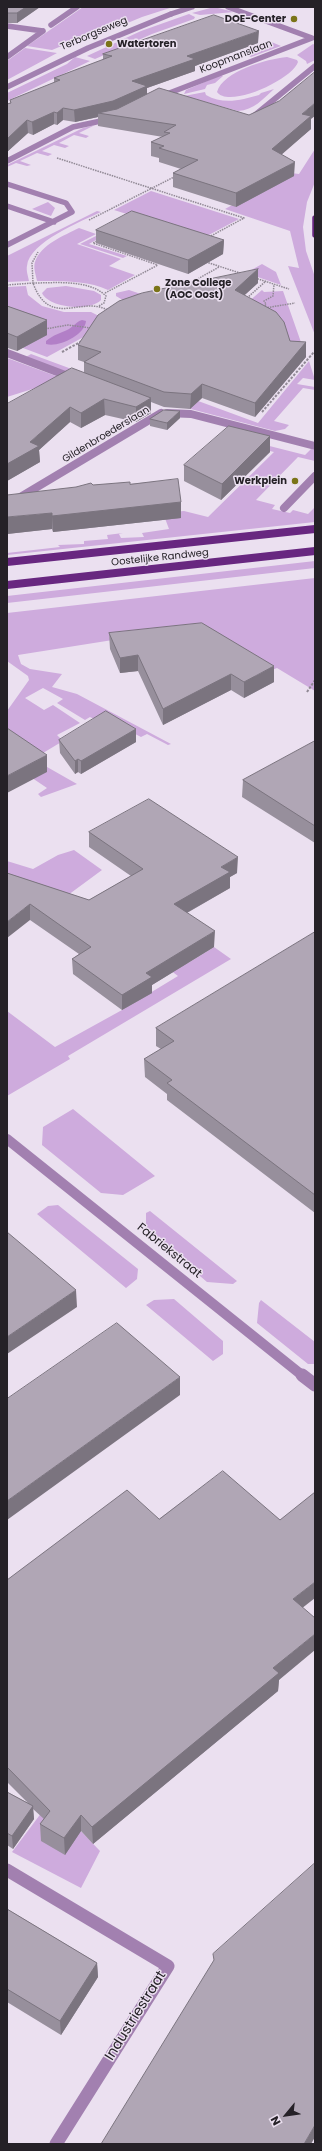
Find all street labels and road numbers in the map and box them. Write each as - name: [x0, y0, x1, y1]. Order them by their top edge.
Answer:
- street label: Terborgseweg: [59, 14, 129, 54]
- street label: Koopmanslaan: [198, 38, 274, 76]
- street label: Gildenbroederslaan: [60, 404, 152, 466]
- street label: Oostelijke Randweg: [111, 547, 209, 569]
- street label: Fabriekstraat: [134, 1221, 204, 1281]
- street label: Industriestraat: [102, 1968, 170, 2064]

